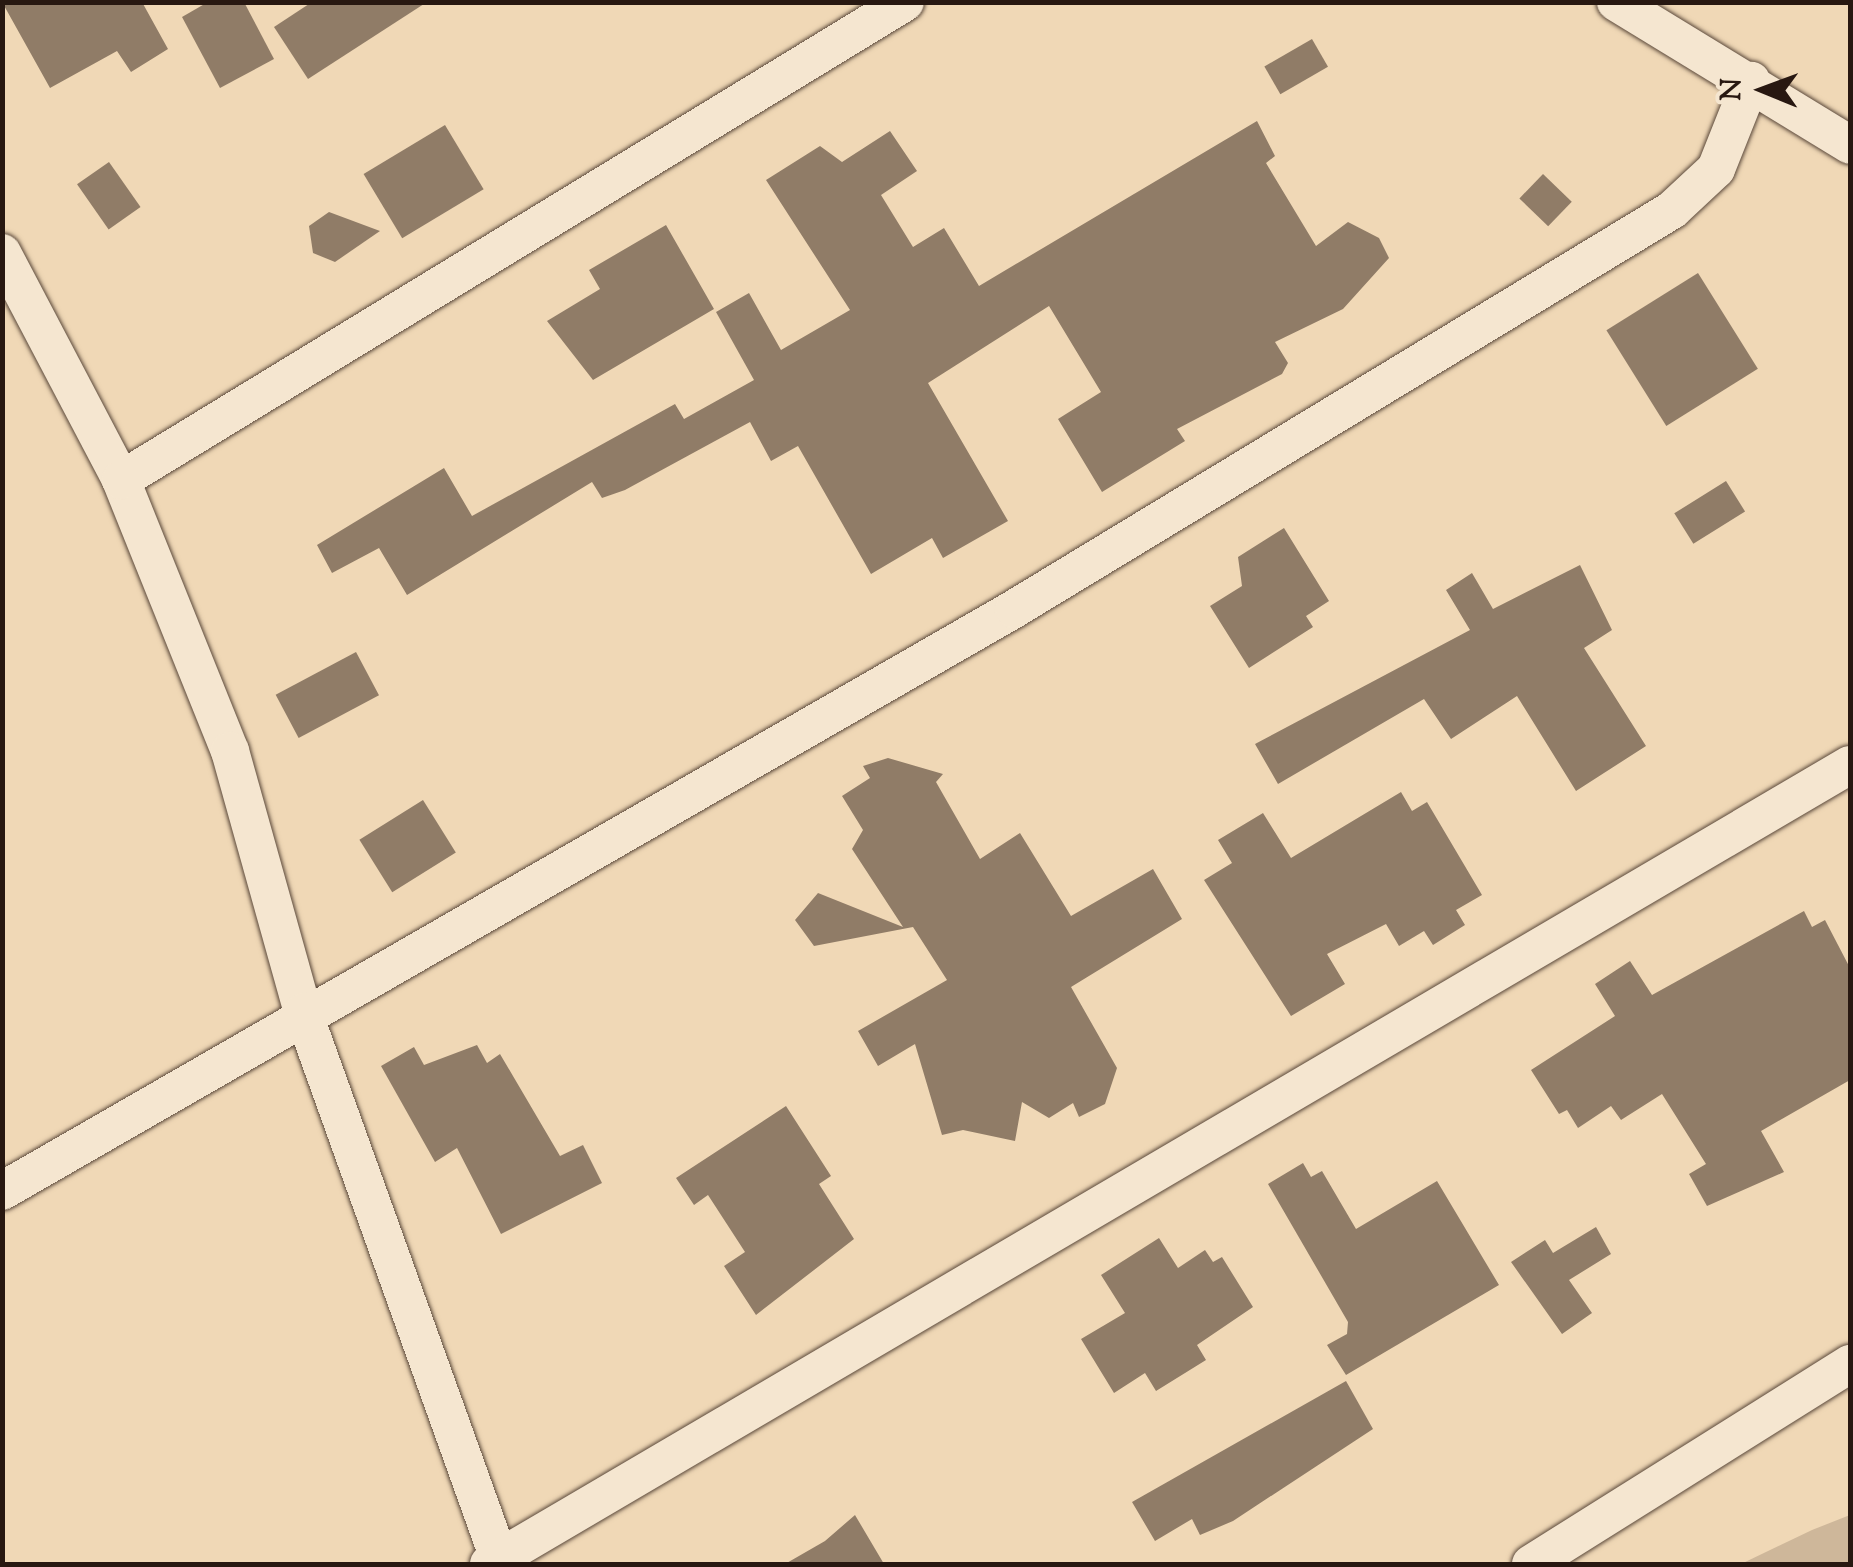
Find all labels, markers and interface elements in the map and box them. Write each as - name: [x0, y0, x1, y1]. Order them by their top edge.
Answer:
- north arrow: [1713, 40, 1813, 140]
- text: N: [1713, 78, 1753, 101]

